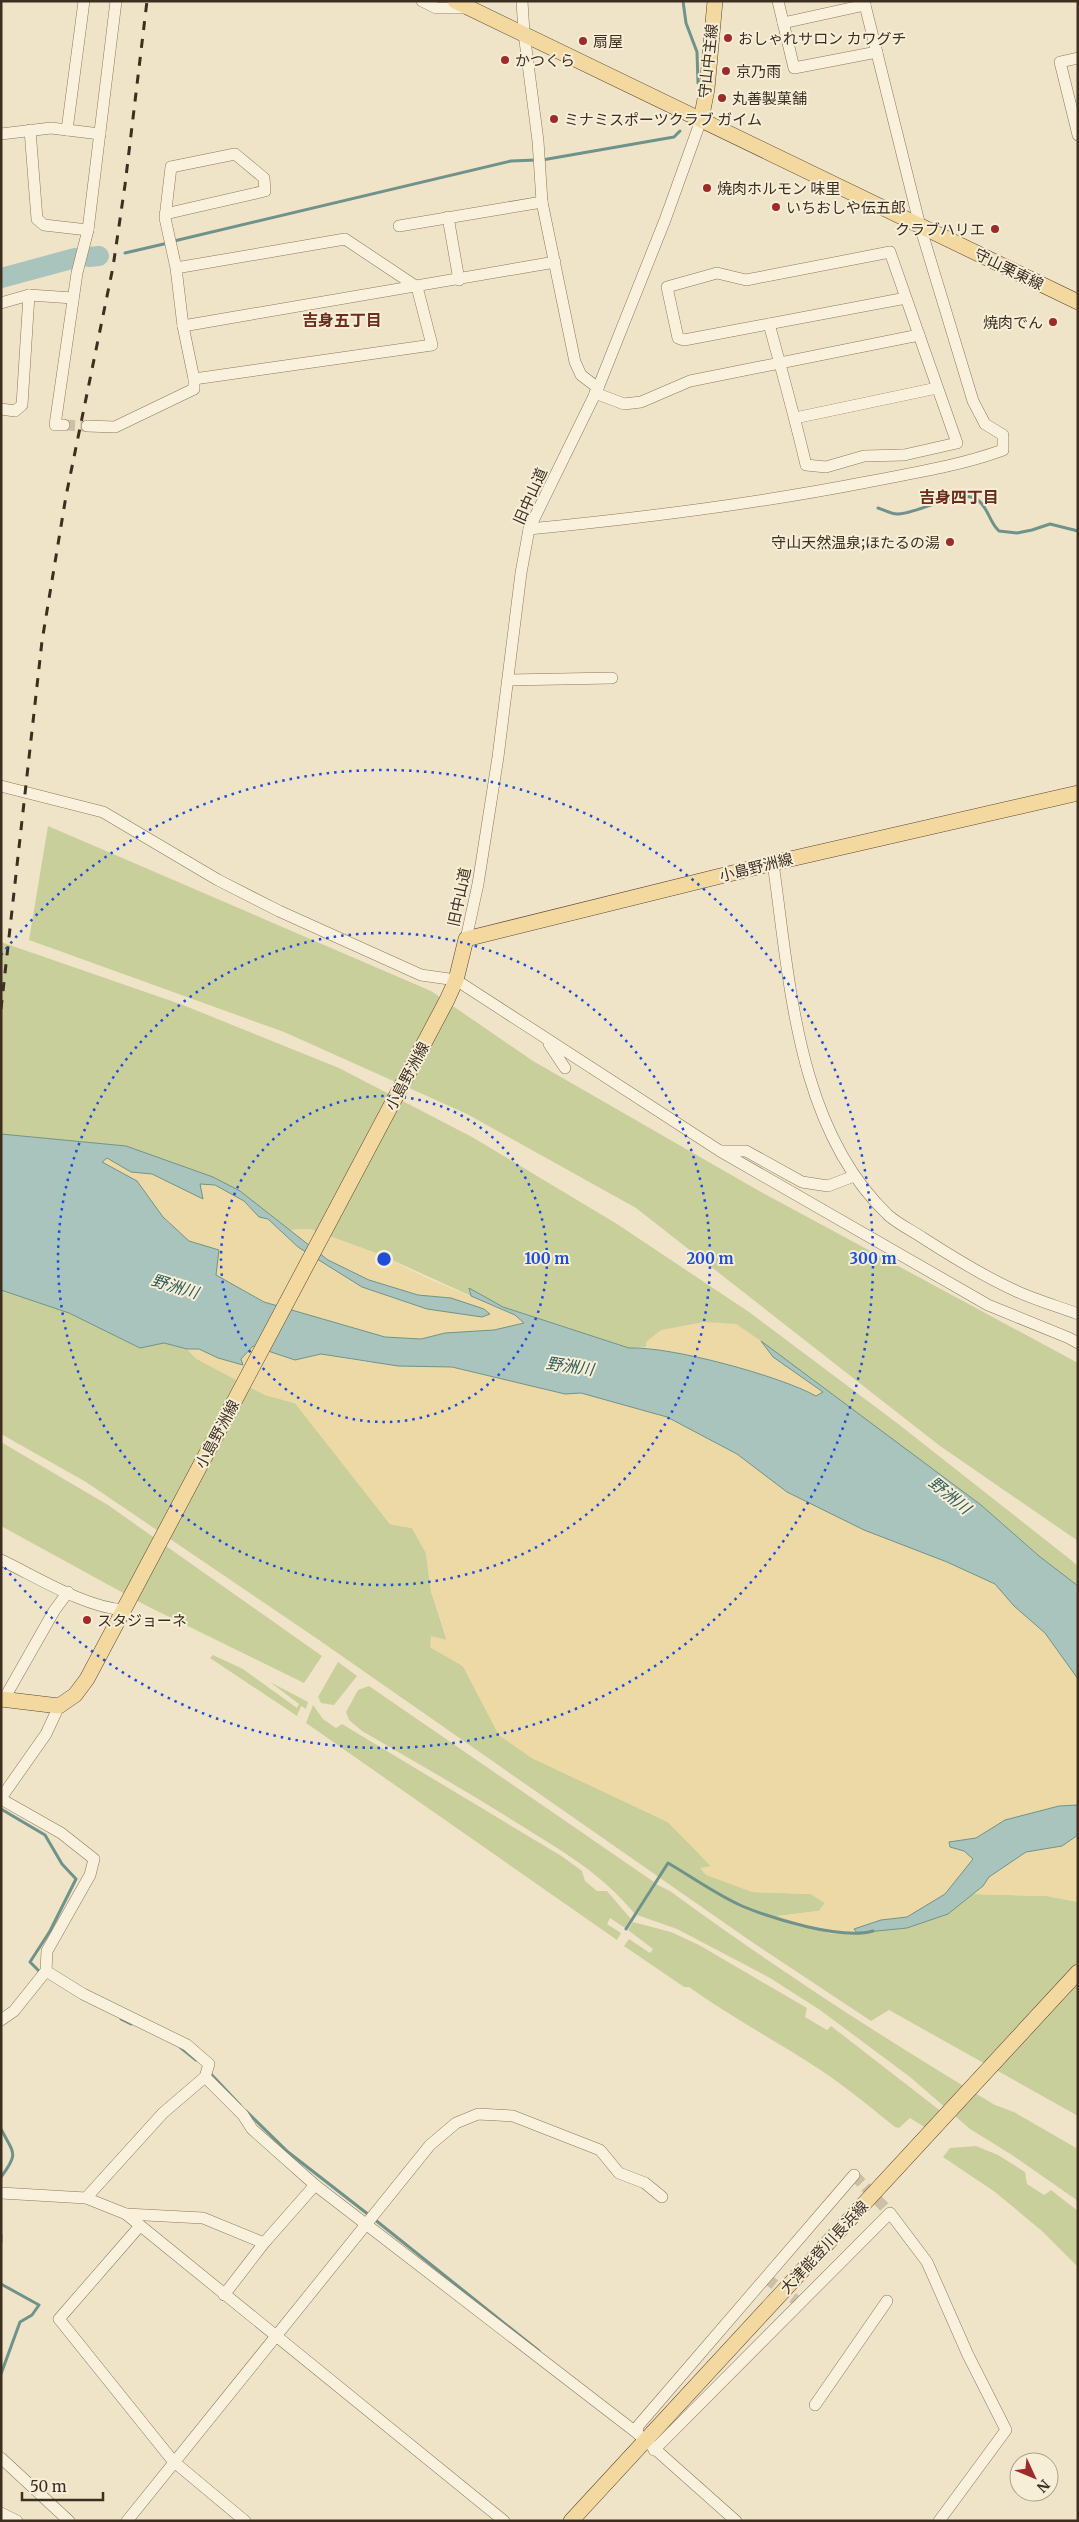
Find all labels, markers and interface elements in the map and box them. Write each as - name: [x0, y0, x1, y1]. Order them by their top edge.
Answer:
- street label: 守山中主線: [695, 23, 721, 99]
- place label: おしゃれサロン カワグチ: [738, 29, 907, 48]
- place label: 扇屋: [593, 32, 623, 51]
- marker: おしゃれサロン カワグチ: [722, 32, 734, 44]
- marker: 扇屋: [577, 35, 589, 47]
- place label: かつくら: [515, 51, 575, 70]
- marker: かつくら: [499, 54, 511, 66]
- place label: 京乃雨: [736, 62, 781, 81]
- marker: 京乃雨: [720, 65, 732, 77]
- place label: 丸善製菓舗: [732, 89, 807, 108]
- marker: 丸善製菓舗: [716, 92, 728, 104]
- place label: ミナミスポーツクラブ ガイム: [564, 110, 762, 129]
- marker: ミナミスポーツクラブ ガイム: [548, 113, 560, 125]
- place label: 焼肉ホルモン 味里: [717, 179, 841, 198]
- marker: 焼肉ホルモン 味里: [701, 182, 713, 194]
- place label: いちおしや伝五郎: [786, 198, 906, 217]
- marker: いちおしや伝五郎: [770, 201, 782, 213]
- place label: クラブハリエ: [895, 220, 985, 239]
- marker: クラブハリエ: [989, 223, 1001, 235]
- street label: 守山栗東線: [971, 244, 1047, 294]
- district label: 吉身五丁目: [302, 310, 382, 330]
- place label: 焼肉でん: [983, 313, 1043, 332]
- marker: 焼肉でん: [1047, 316, 1059, 328]
- street label: 旧中山道: [509, 465, 551, 527]
- district label: 吉身四丁目: [919, 487, 999, 507]
- place label: 守山天然温泉;ほたるの湯: [771, 533, 940, 552]
- marker: 守山天然温泉;ほたるの湯: [944, 536, 956, 548]
- street label: 小島野洲線: [717, 849, 795, 885]
- street label: 旧中山道: [443, 866, 475, 928]
- street label: 小島野洲線: [381, 1038, 433, 1114]
- text: 100 m: [525, 1249, 569, 1268]
- text: 200 m: [686, 1249, 734, 1268]
- text: 300 m: [849, 1249, 897, 1268]
- centre of rings: [375, 1250, 393, 1268]
- water label: 野洲川: [149, 1269, 203, 1303]
- water label: 野洲川: [545, 1353, 597, 1380]
- street label: 小島野洲線: [191, 1396, 243, 1472]
- water label: 野洲川: [925, 1472, 976, 1519]
- place label: スタジョーネ: [97, 1611, 187, 1630]
- marker: スタジョーネ: [81, 1614, 93, 1626]
- street label: 大津能登川長浜線: [776, 2197, 872, 2297]
- north arrow: [1009, 2452, 1059, 2502]
- scale bar: [22, 2470, 104, 2502]
- text: N: [1033, 2476, 1054, 2496]
- text: 50 m: [30, 2477, 67, 2496]

